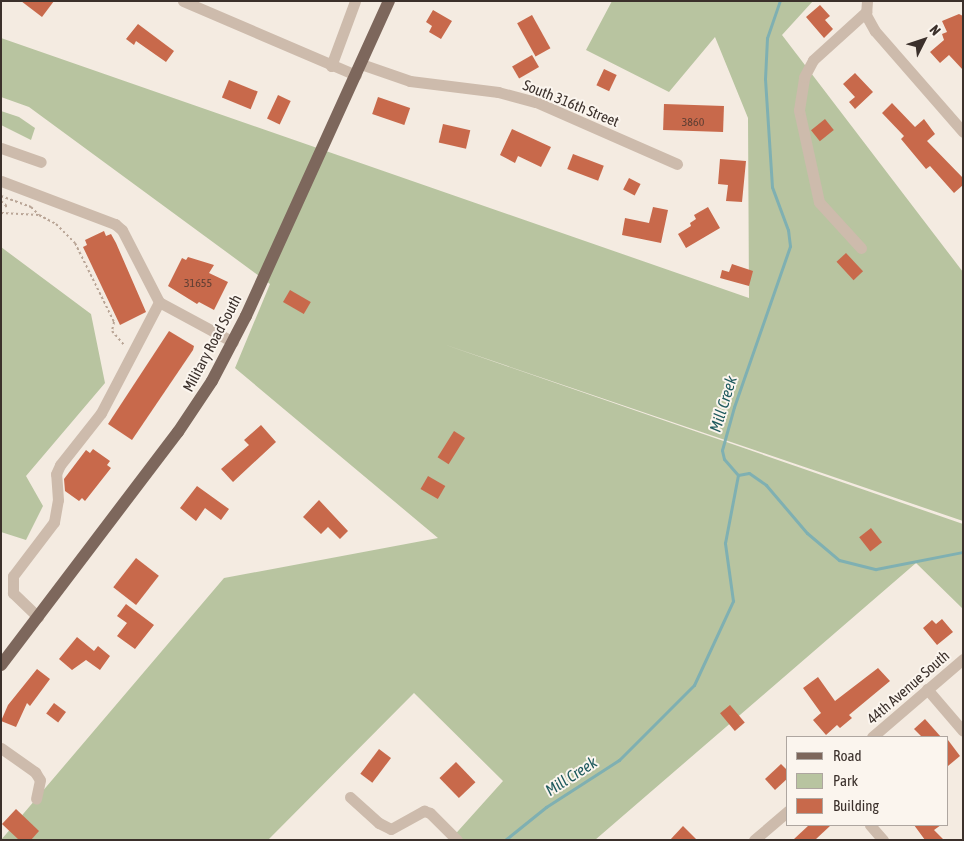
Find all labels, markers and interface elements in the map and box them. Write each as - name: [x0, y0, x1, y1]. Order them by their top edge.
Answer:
- north arrow: [899, 15, 949, 65]
- text: N: [927, 22, 944, 39]
- street label: South 316th Street: [520, 76, 622, 130]
- house number: 3860: [682, 116, 704, 130]
- house number: 31655: [184, 277, 212, 291]
- street label: Military Road South: [179, 291, 245, 395]
- water label: Mill Creek: [705, 374, 741, 434]
- street label: 44th Avenue South: [863, 646, 953, 728]
- legend: [786, 736, 949, 826]
- text: Road: [833, 747, 862, 764]
- water label: Mill Creek: [542, 752, 600, 800]
- text: Park: [833, 772, 858, 789]
- text: Building: [833, 797, 879, 814]

